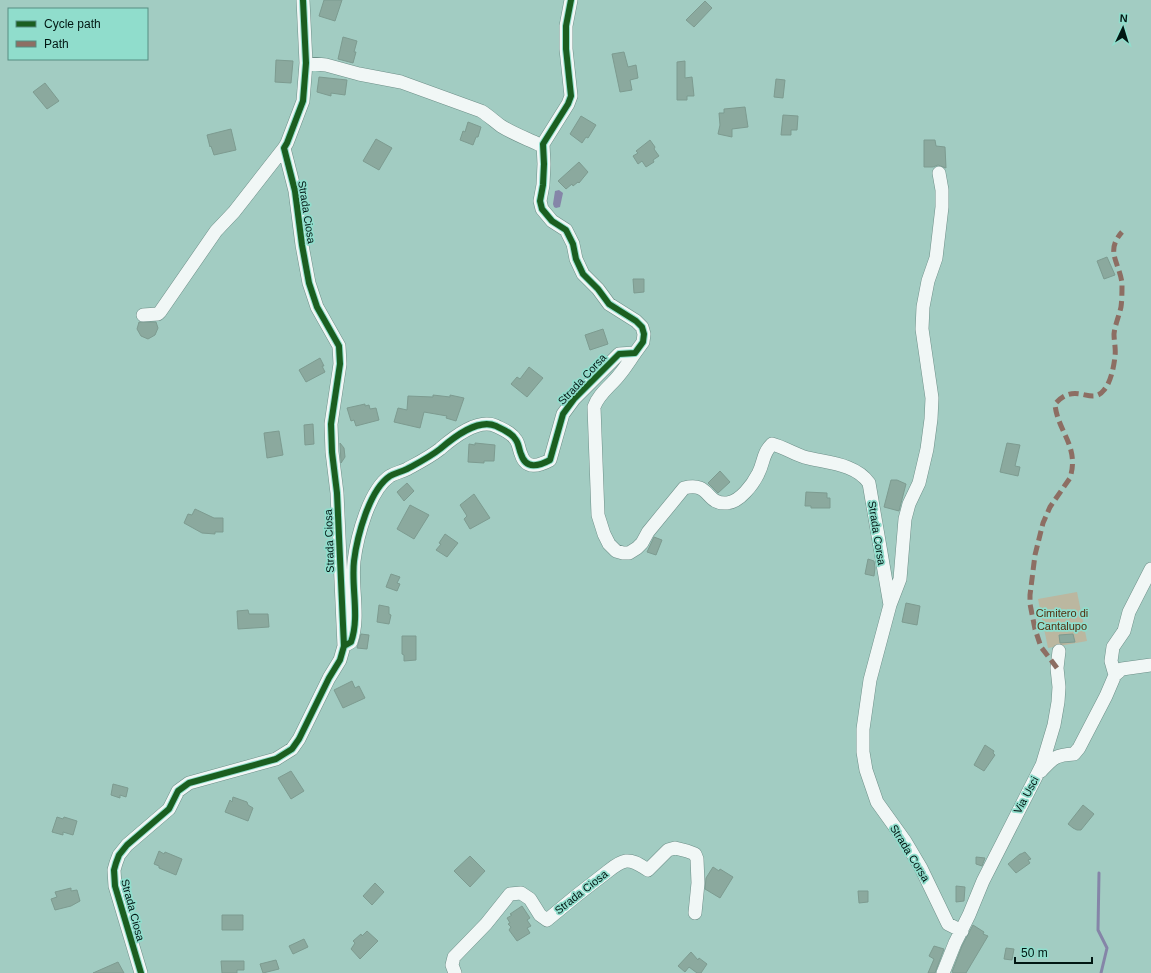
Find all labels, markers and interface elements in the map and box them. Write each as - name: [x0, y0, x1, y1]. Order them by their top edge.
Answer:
- legend: [8, 8, 148, 60]
- north arrow: [1103, 8, 1143, 48]
- text: N: [1119, 12, 1128, 24]
- text: Cycle path: [44, 17, 101, 31]
- text: Path: [44, 37, 69, 51]
- street label: Strada Ciosa: [296, 180, 318, 245]
- street label: Strada Corsa: [556, 351, 609, 407]
- street label: Strada Corsa: [866, 500, 888, 567]
- street label: Strada Ciosa: [322, 508, 336, 573]
- park label: Cimitero di Cantalupo: [1036, 607, 1088, 632]
- street label: Via Usci: [1011, 774, 1041, 816]
- street label: Strada Corsa: [888, 822, 933, 884]
- street label: Strada Ciosa: [552, 867, 610, 916]
- street label: Strada Ciosa: [119, 878, 147, 943]
- scale bar: [1015, 939, 1092, 965]
- text: 50 m: [1021, 946, 1048, 960]

